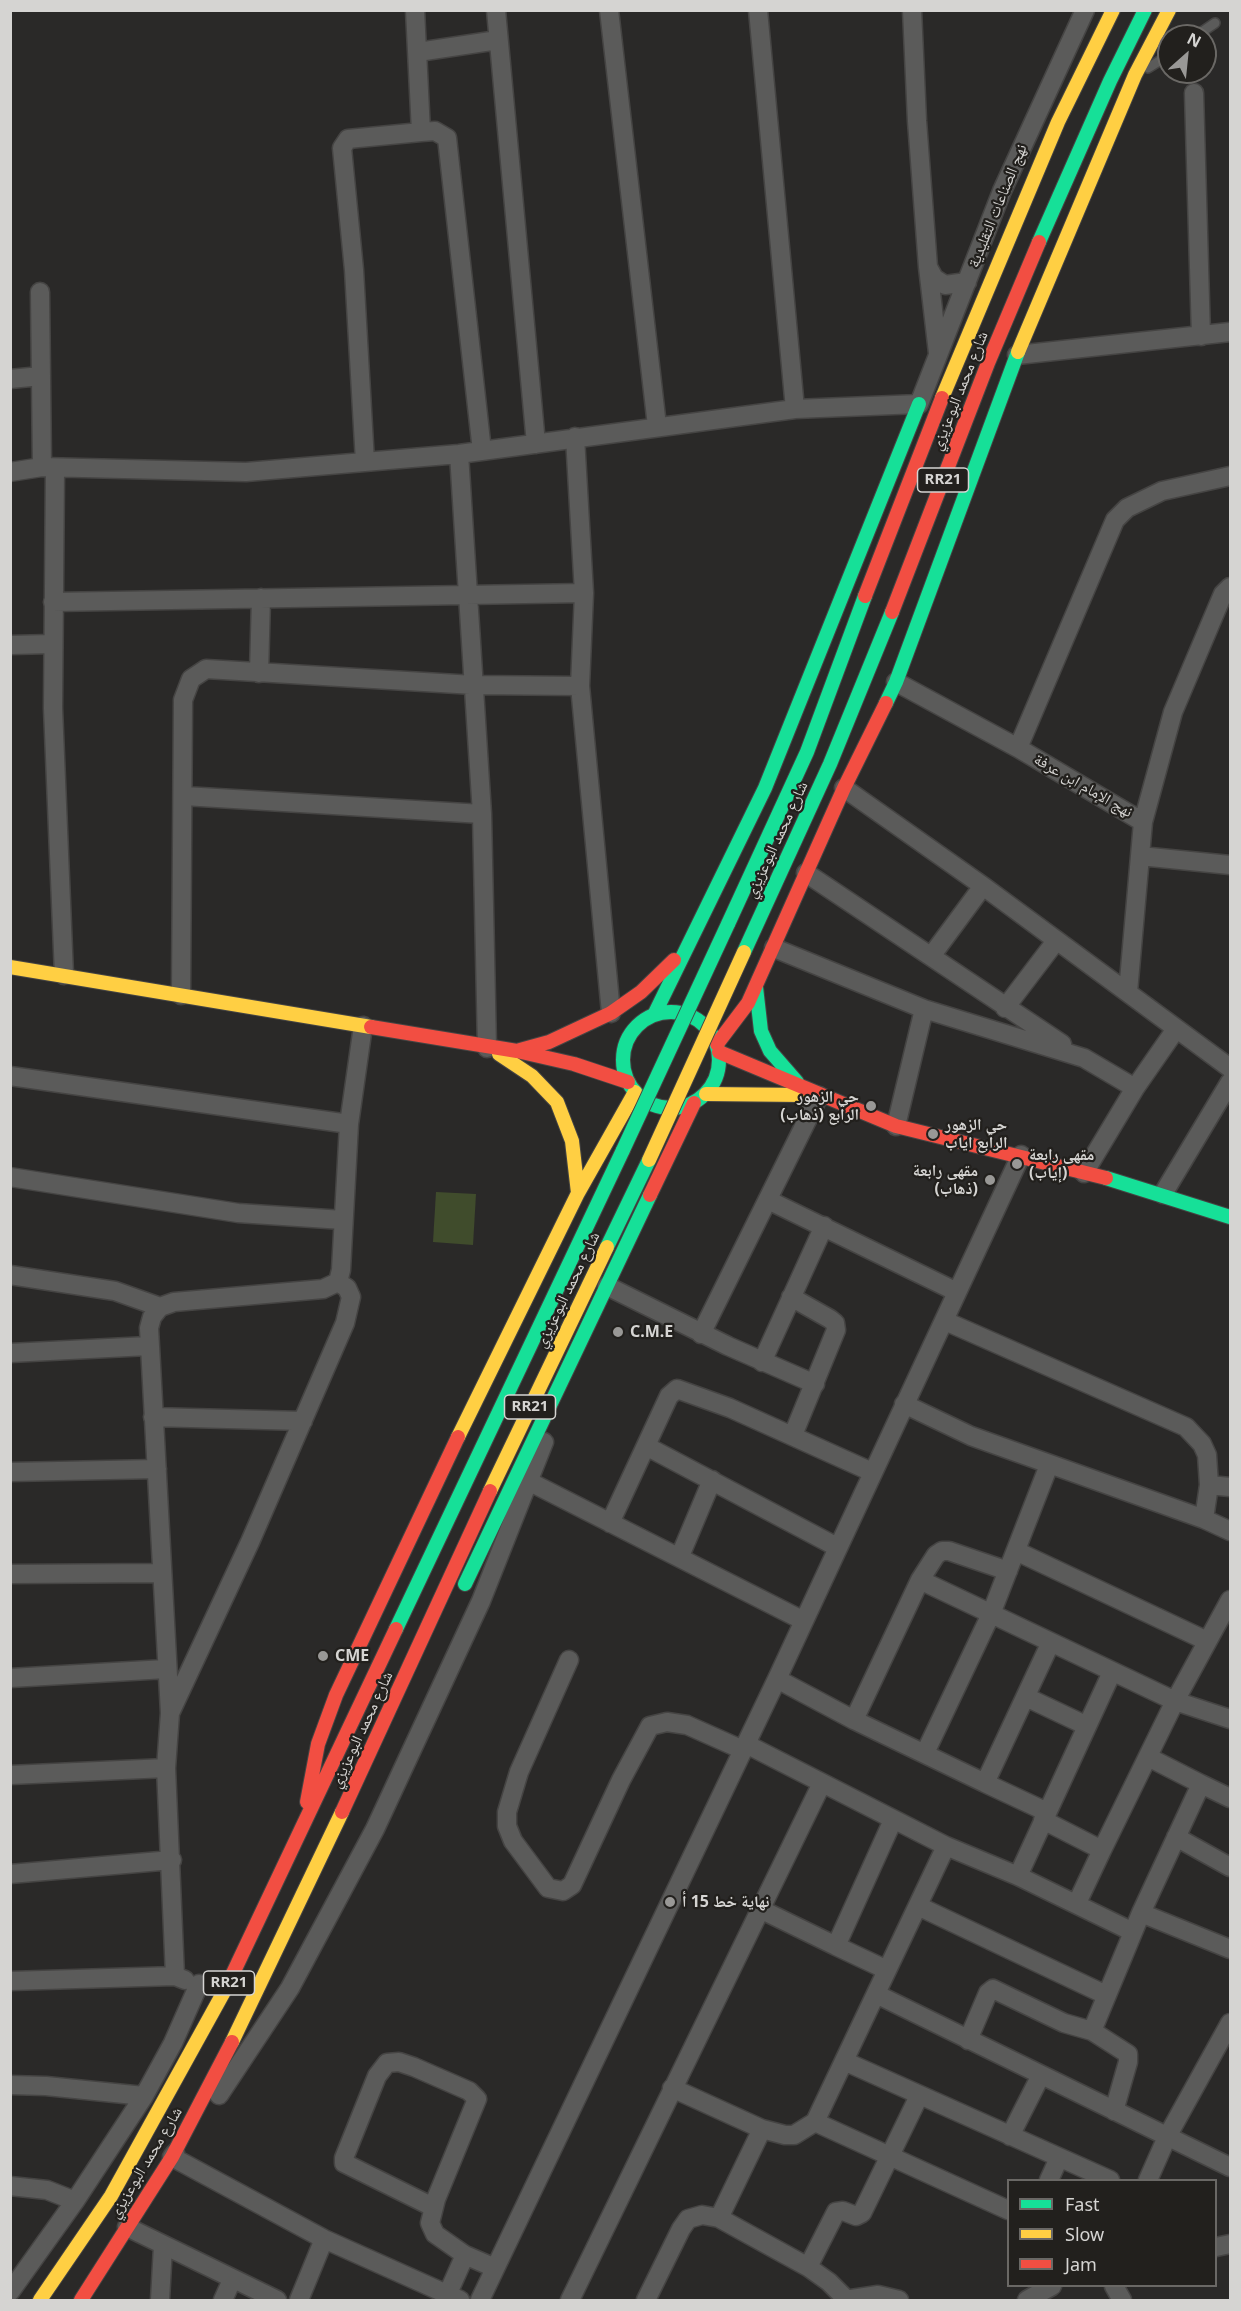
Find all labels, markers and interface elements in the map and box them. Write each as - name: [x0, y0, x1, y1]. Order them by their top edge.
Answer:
- north arrow: [1157, 24, 1217, 84]
- text: N: [1183, 27, 1205, 52]
- street label: نهج الصناعات التقليدية: [964, 141, 1032, 271]
- street label: شارع محمد البوعزيزي: [927, 329, 993, 453]
- road number: RR21: [918, 468, 968, 492]
- street label: نهج الإمام ابن عرفة: [1030, 750, 1136, 822]
- street label: شارع محمد البوعزيزي: [742, 779, 812, 901]
- place label: حي الزهور الرابع (ذهاب): [780, 1087, 859, 1125]
- marker: حي الزهور الرابع (ذهاب): [864, 1099, 878, 1113]
- place label: حي الزهور الرابع اياب: [945, 1115, 1008, 1153]
- marker: حي الزهور الرابع اياب: [926, 1127, 940, 1141]
- place label: مقهى رابعة (إياب): [1029, 1145, 1094, 1183]
- marker: مقهى رابعة (إياب): [1010, 1157, 1024, 1171]
- place label: مقهى رابعة (ذهاب): [913, 1161, 978, 1199]
- marker: مقهى رابعة (ذهاب): [983, 1173, 997, 1187]
- street label: شارع محمد البوعزيزي: [532, 1229, 604, 1351]
- place label: C.M.E: [630, 1322, 673, 1342]
- marker: C.M.E: [611, 1325, 625, 1339]
- road number: RR21: [504, 1395, 556, 1419]
- place label: CME: [335, 1646, 369, 1666]
- marker: CME: [316, 1649, 330, 1663]
- street label: شارع محمد البوعزيزي: [327, 1669, 397, 1791]
- place label: نهاية خط 15 أ: [682, 1892, 769, 1912]
- marker: نهاية خط 15 أ: [663, 1895, 677, 1909]
- road number: RR21: [204, 1971, 254, 1995]
- street label: شارع محمد البوعزيزي: [105, 2104, 187, 2222]
- legend: [1007, 2179, 1217, 2287]
- text: Fast: [1065, 2192, 1100, 2216]
- text: Slow: [1065, 2222, 1104, 2246]
- text: Jam: [1065, 2252, 1097, 2276]

